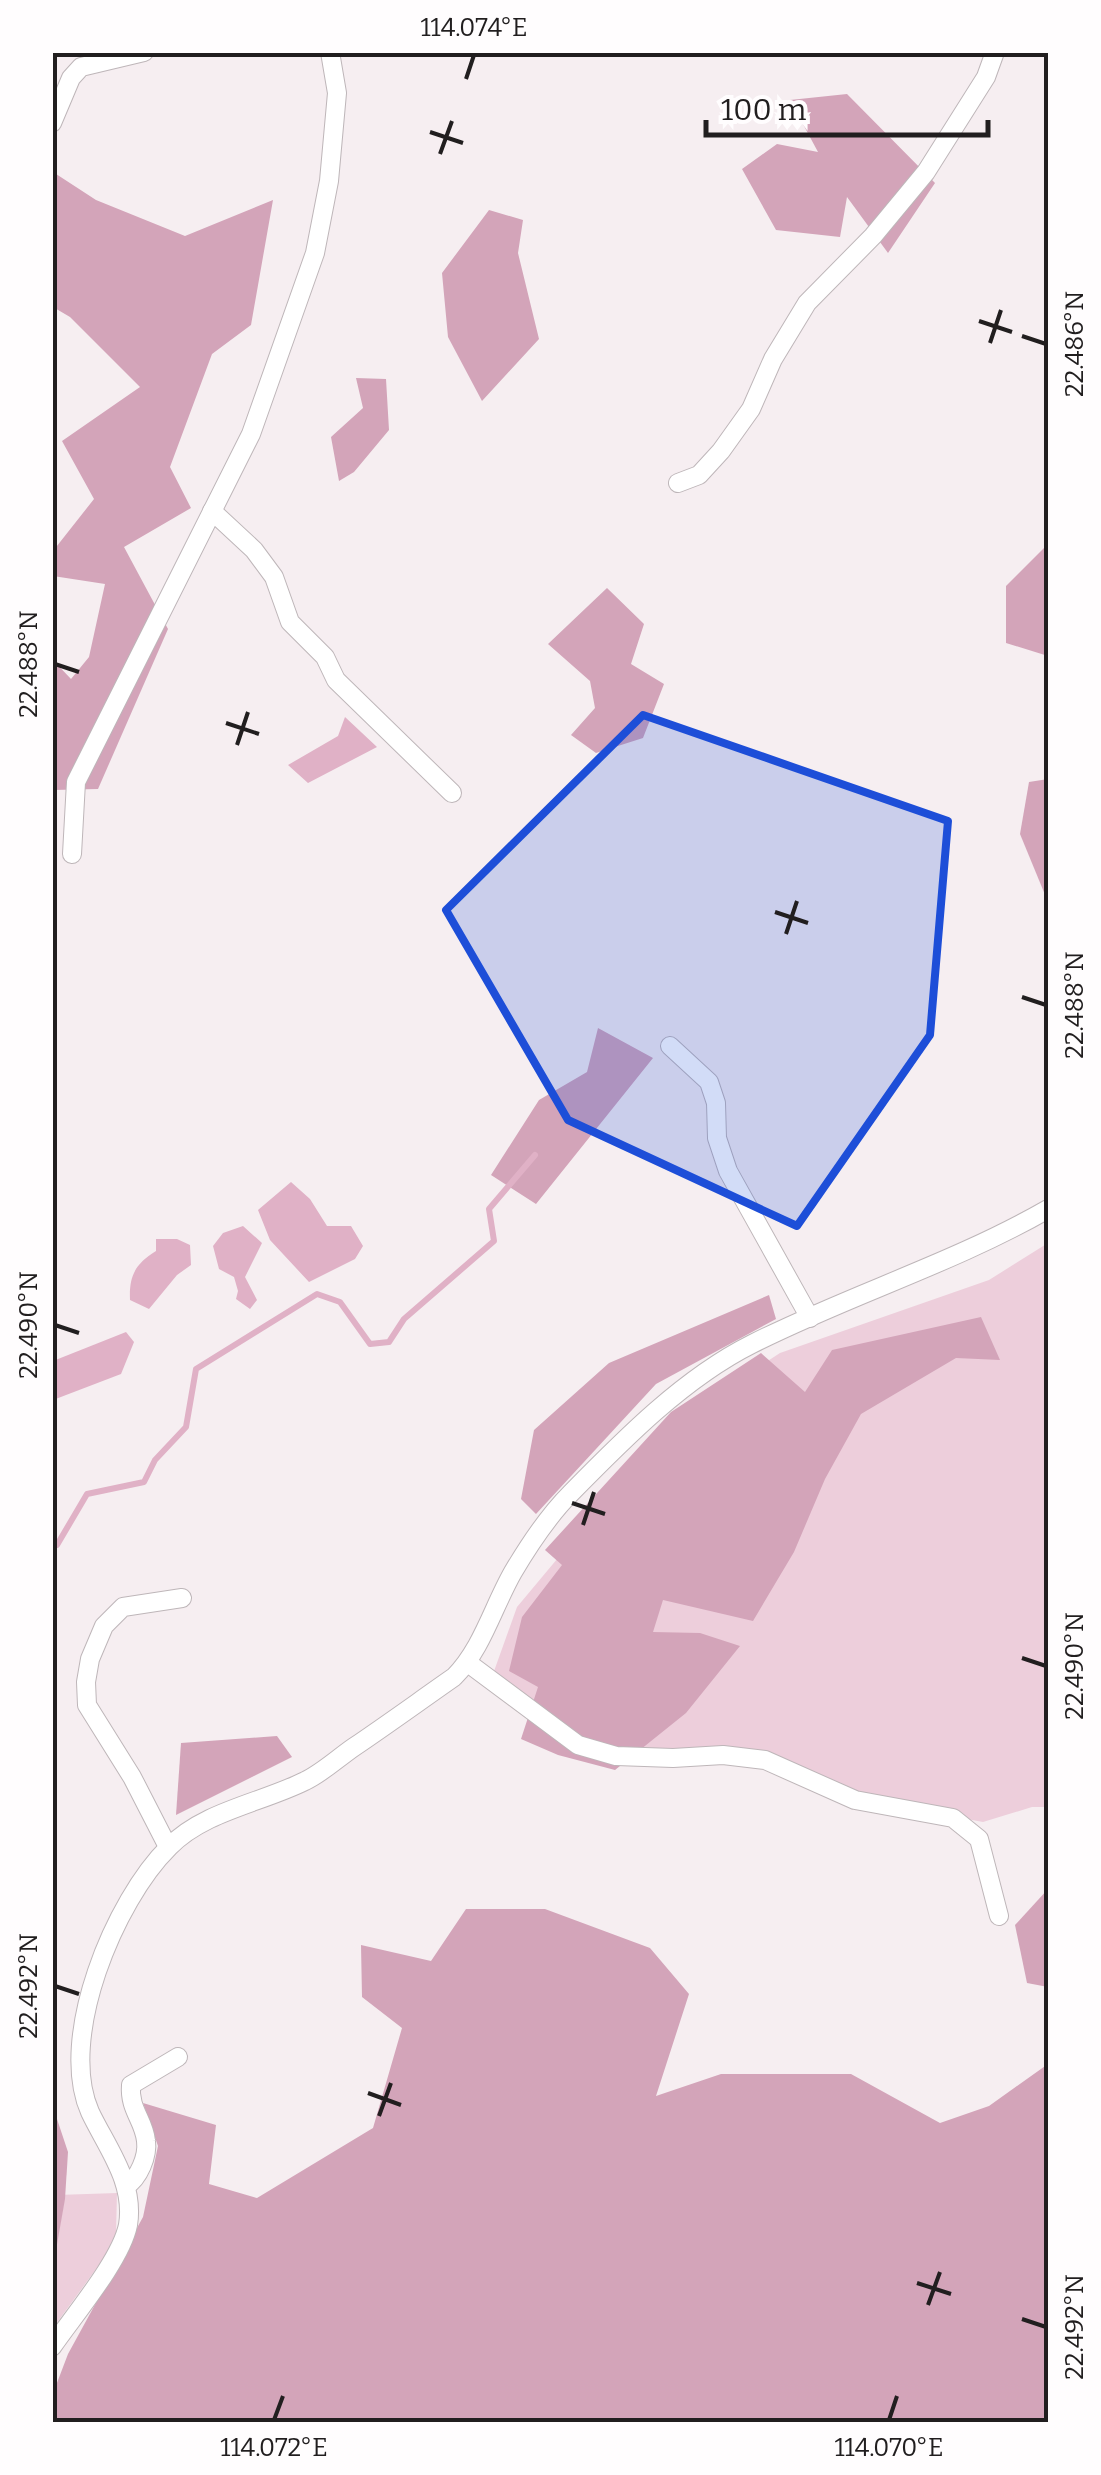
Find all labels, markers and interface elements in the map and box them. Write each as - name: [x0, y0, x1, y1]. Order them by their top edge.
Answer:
- text: 114.074°E: [420, 13, 528, 43]
- scale bar: [706, 75, 988, 137]
- text: 100 m: [721, 92, 807, 128]
- text: 22.486°N: [1060, 291, 1090, 397]
- text: 22.488°N: [14, 610, 44, 718]
- text: 22.488°N: [1060, 951, 1090, 1059]
- text: 22.490°N: [14, 1271, 44, 1379]
- text: 22.490°N: [1060, 1612, 1090, 1720]
- text: 22.492°N: [14, 1933, 44, 2039]
- text: 22.492°N: [1060, 2274, 1090, 2380]
- text: 114.072°E: [220, 2433, 328, 2463]
- text: 114.070°E: [834, 2433, 944, 2463]

